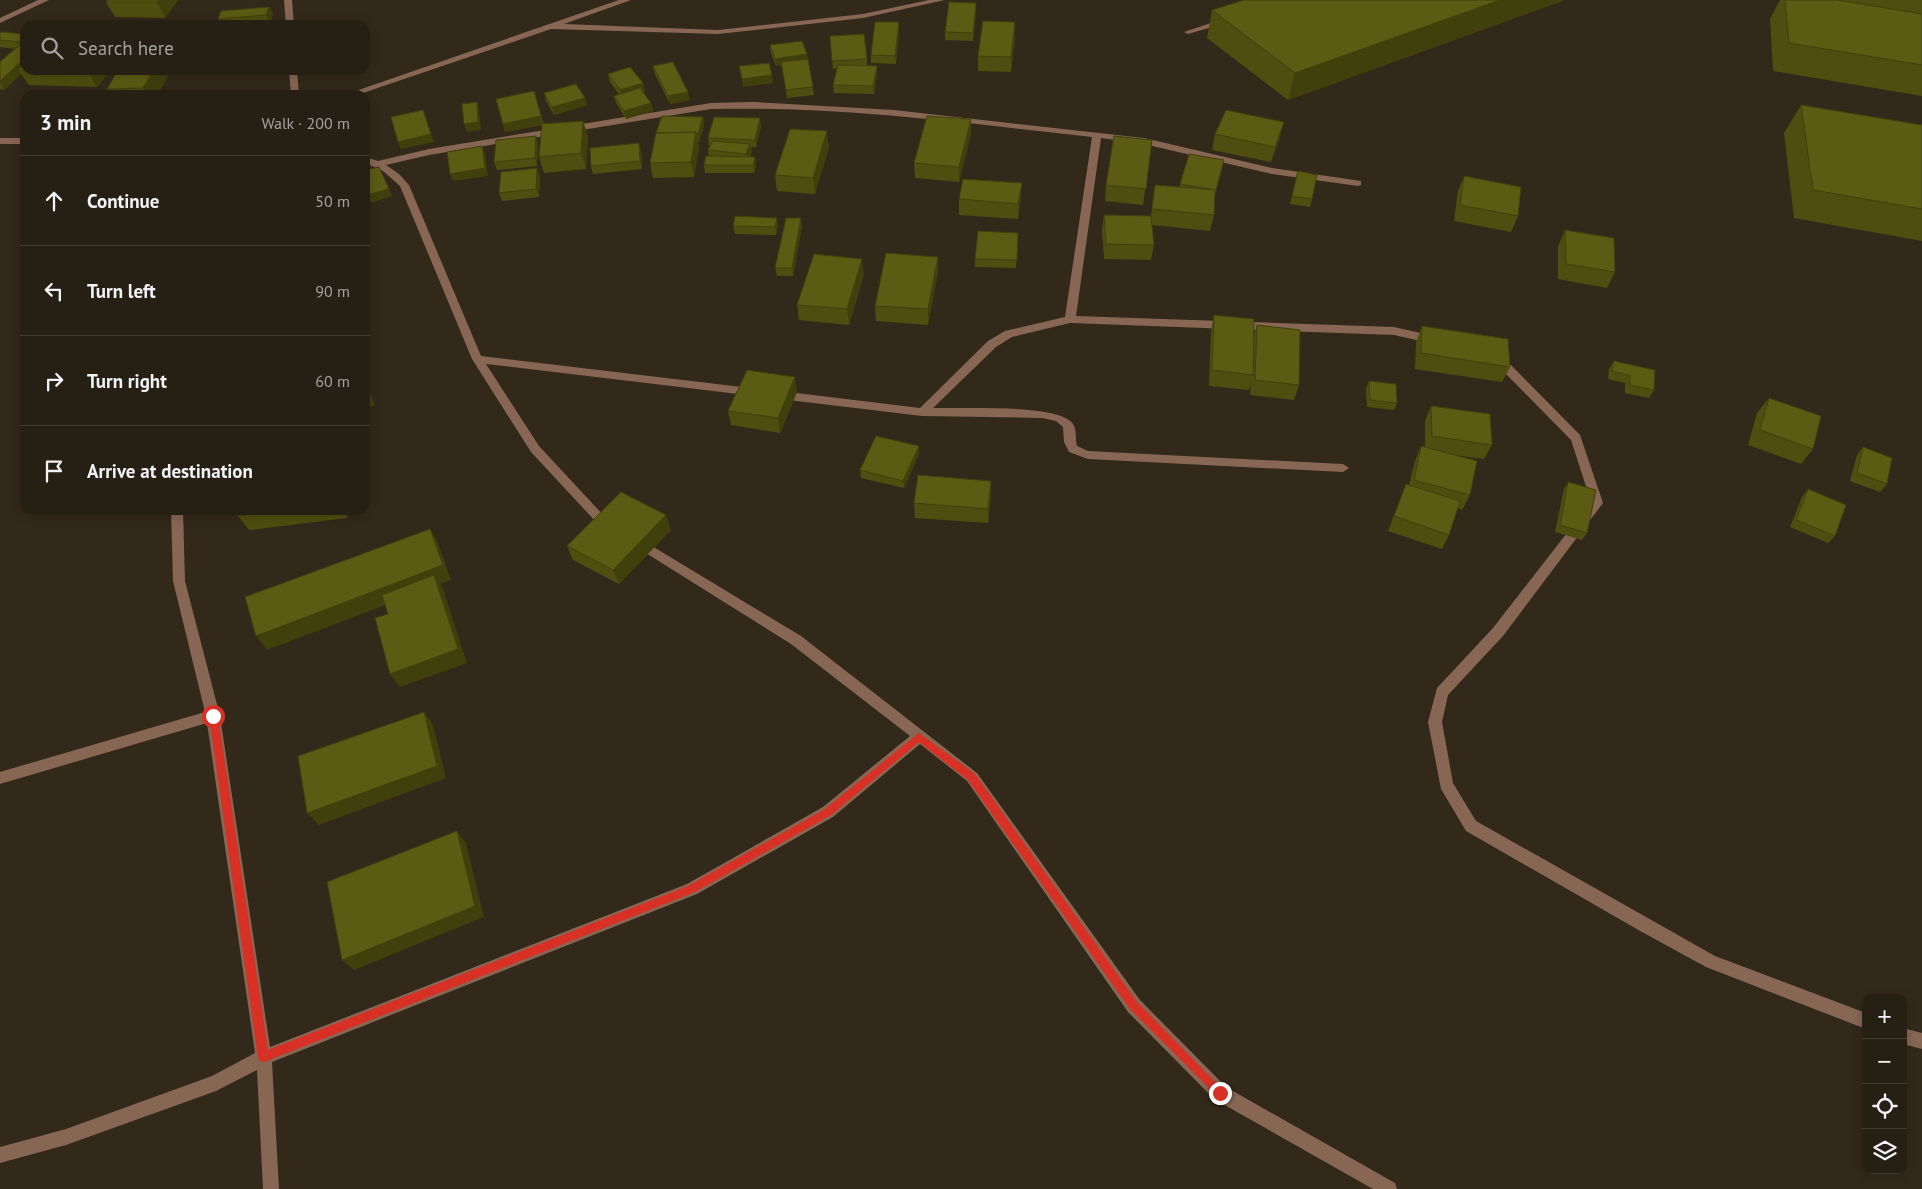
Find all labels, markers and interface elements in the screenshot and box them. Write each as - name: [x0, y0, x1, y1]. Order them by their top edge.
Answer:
- search box: [20, 20, 370, 75]
- icon: search: [38, 34, 66, 62]
- text: Search here: [78, 36, 174, 60]
- text: 3 min: [40, 109, 91, 136]
- text: Walk · 200 m: [261, 113, 350, 133]
- icon: ahead: [40, 187, 68, 215]
- text: Continue: [87, 189, 159, 213]
- text: 50 m: [315, 191, 350, 211]
- icon: left: [40, 277, 68, 305]
- text: Turn left: [87, 279, 156, 303]
- text: 90 m: [315, 281, 350, 301]
- icon: right: [40, 367, 68, 395]
- text: Turn right: [87, 369, 167, 393]
- text: 60 m: [315, 371, 350, 391]
- icon: arrive: [40, 457, 68, 485]
- text: Arrive at destination: [87, 459, 253, 483]
- route start: [202, 705, 225, 728]
- map controls: [1862, 994, 1907, 1174]
- button: +: [1862, 994, 1907, 1039]
- button: −: [1862, 1039, 1907, 1084]
- route end: [1209, 1082, 1232, 1105]
- button: locate: [1862, 1084, 1907, 1129]
- button: layers: [1862, 1129, 1907, 1174]

